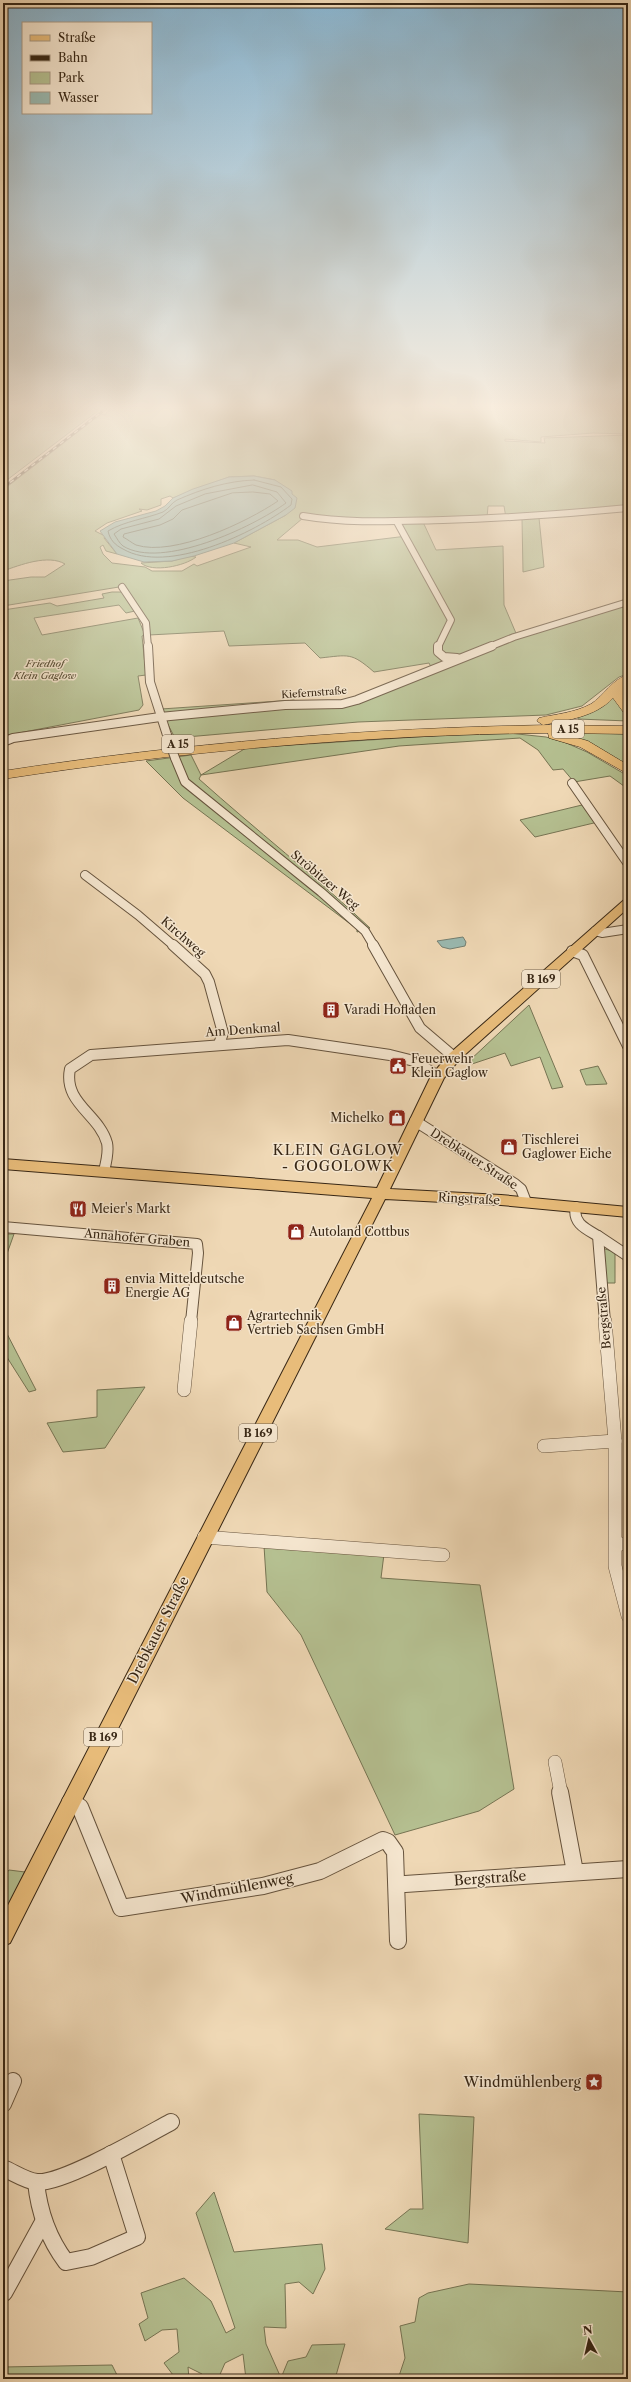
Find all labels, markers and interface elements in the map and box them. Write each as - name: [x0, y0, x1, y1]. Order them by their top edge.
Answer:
- legend: [22, 22, 152, 114]
- text: Straße: [58, 30, 96, 45]
- text: Bahn: [58, 50, 88, 65]
- text: Park: [58, 70, 85, 85]
- text: Wasser: [57, 90, 99, 105]
- park label: Friedhof Klein Gaglow: [12, 657, 77, 682]
- street label: Kiefernstraße: [281, 684, 348, 701]
- road number: A 15: [552, 720, 584, 738]
- road number: A 15: [162, 735, 194, 753]
- street label: Ströbitzer Weg: [288, 847, 363, 913]
- street label: Kirchweg: [158, 913, 209, 960]
- road number: B 169: [522, 970, 560, 988]
- building icon: Varadi Hofladen: [321, 1000, 341, 1020]
- place label: Varadi Hofladen: [343, 1002, 437, 1017]
- street label: Am Denkmal: [204, 1019, 281, 1040]
- place label: Feuerwehr Klein Gaglow: [411, 1051, 489, 1080]
- public building icon: Feuerwehr Klein Gaglow: [388, 1056, 408, 1076]
- shop icon: Michelko: [387, 1108, 407, 1128]
- place label: Michelko: [330, 1110, 384, 1125]
- street label: Drebkauer Straße: [428, 1125, 521, 1193]
- place label: Tischlerei Gaglower Eiche: [522, 1132, 612, 1161]
- shop icon: Tischlerei Gaglower Eiche: [499, 1137, 519, 1157]
- district label: KLEIN GAGLOW - GOGOLOWK: [273, 1141, 403, 1175]
- street label: Ringstraße: [438, 1189, 501, 1208]
- restaurant icon: Meier's Markt: [68, 1199, 88, 1219]
- place label: Meier's Markt: [91, 1201, 171, 1216]
- shop icon: Autoland Cottbus: [286, 1222, 306, 1242]
- place label: Autoland Cottbus: [308, 1224, 410, 1239]
- street label: Annahofer Graben: [82, 1225, 191, 1250]
- place label: envia Mitteldeutsche Energie AG: [125, 1271, 245, 1300]
- building icon: envia Mitteldeutsche Energie AG: [102, 1276, 122, 1296]
- street label: Bergstraße: [593, 1286, 614, 1350]
- place label: Agrartechnik Vertrieb Sachsen GmbH: [246, 1308, 385, 1337]
- shop icon: Agrartechnik Vertrieb Sachsen GmbH: [224, 1313, 244, 1333]
- road number: B 169: [239, 1424, 277, 1442]
- street label: Drebkauer Straße: [123, 1573, 193, 1687]
- road number: B 169: [84, 1728, 122, 1746]
- street label: Bergstraße: [453, 1866, 527, 1890]
- street label: Windmühlenweg: [178, 1868, 295, 1908]
- place icon: Windmühlenberg: [584, 2072, 604, 2092]
- place label: Windmühlenberg: [463, 2073, 582, 2091]
- north arrow: [569, 2320, 609, 2360]
- text: N: [582, 2322, 594, 2338]

